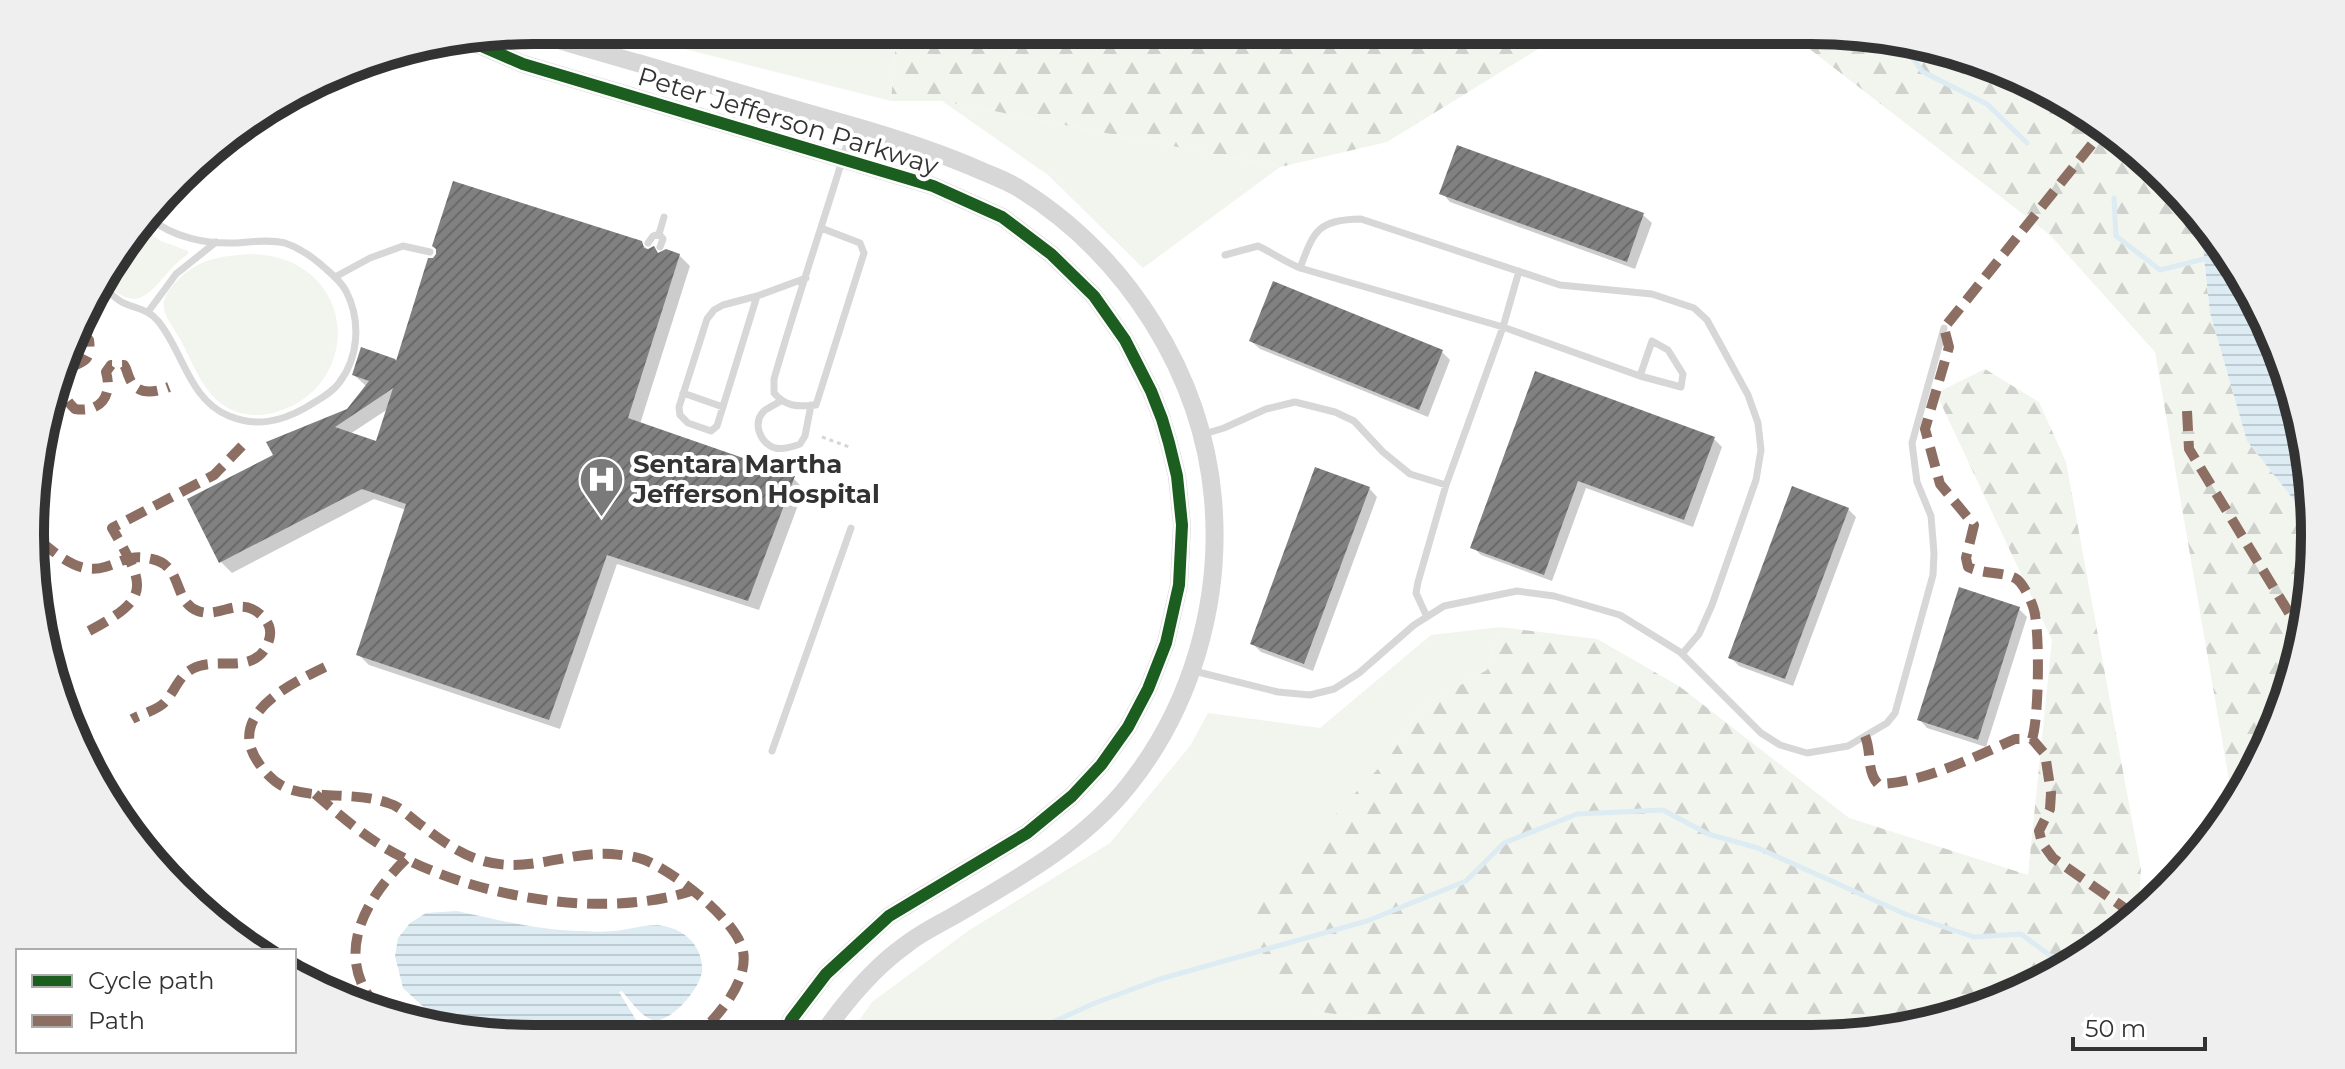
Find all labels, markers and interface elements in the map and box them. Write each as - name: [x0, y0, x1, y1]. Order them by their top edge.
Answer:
- street label: Peter Jefferson Parkway: [634, 60, 943, 182]
- place label: Sentara Martha Jefferson Hospital: [632, 448, 880, 510]
- hospital icon: Sentara Martha Jefferson Hospital: [578, 455, 626, 518]
- legend: [16, 949, 296, 1053]
- text: Cycle path: [88, 966, 215, 995]
- scale bar: [2073, 1001, 2205, 1051]
- text: Path: [88, 1006, 145, 1035]
- text: 50 m: [2085, 1014, 2146, 1043]

